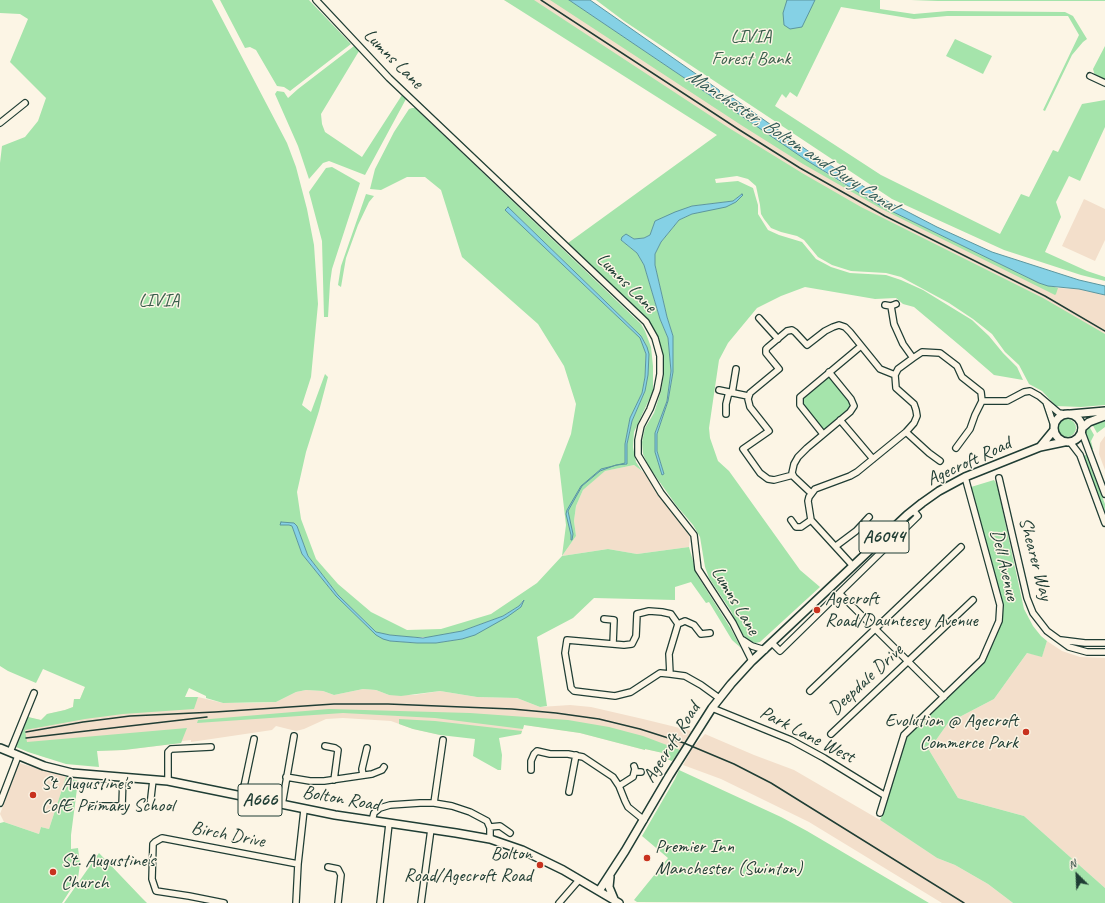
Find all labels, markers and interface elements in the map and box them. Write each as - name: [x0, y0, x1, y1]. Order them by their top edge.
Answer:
- street label: Lumns Lane: [358, 24, 428, 94]
- park label: LIVIA Forest Bank: [711, 26, 791, 70]
- water label: Manchester, Bolton and Bury Canal: [682, 64, 900, 218]
- street label: Lumns Lane: [591, 248, 661, 318]
- park label: LIVIA: [138, 290, 180, 312]
- street label: Agecroft Road: [923, 433, 1015, 491]
- street label: Shearer Way: [1013, 515, 1057, 603]
- road number: A6044: [859, 521, 909, 553]
- street label: Dell Avenue: [985, 527, 1023, 603]
- street label: Lumns Lane: [706, 563, 764, 639]
- place label: Agecroft Road/Dauntesey Avenue: [825, 588, 978, 632]
- marker: Agecroft Road/Dauntesey Avenue: [812, 605, 822, 615]
- street label: Deepdale Drive: [824, 640, 908, 720]
- street label: Agecroft Road: [638, 699, 706, 787]
- street label: Park Lane West: [756, 701, 858, 769]
- place label: Evolution @ Agecroft Commerce Park: [885, 710, 1018, 754]
- marker: Evolution @ Agecroft Commerce Park: [1021, 727, 1031, 737]
- place label: St Augustine's CofE Primary School: [41, 773, 174, 817]
- street label: Bolton Road: [301, 781, 381, 817]
- road number: A666: [238, 784, 282, 816]
- marker: St Augustine's CofE Primary School: [28, 790, 38, 800]
- street label: Birch Drive: [189, 817, 267, 853]
- place label: Premier Inn Manchester (Swinton): [655, 836, 802, 880]
- place label: Bolton Road/Agecroft Road: [404, 843, 532, 887]
- place label: St. Augustine's Church: [61, 850, 155, 894]
- marker: Premier Inn Manchester (Swinton): [642, 853, 652, 863]
- north arrow: [1057, 855, 1097, 895]
- text: N: [1066, 856, 1078, 872]
- marker: Bolton Road/Agecroft Road: [535, 860, 545, 870]
- marker: St. Augustine's Church: [48, 867, 58, 877]

